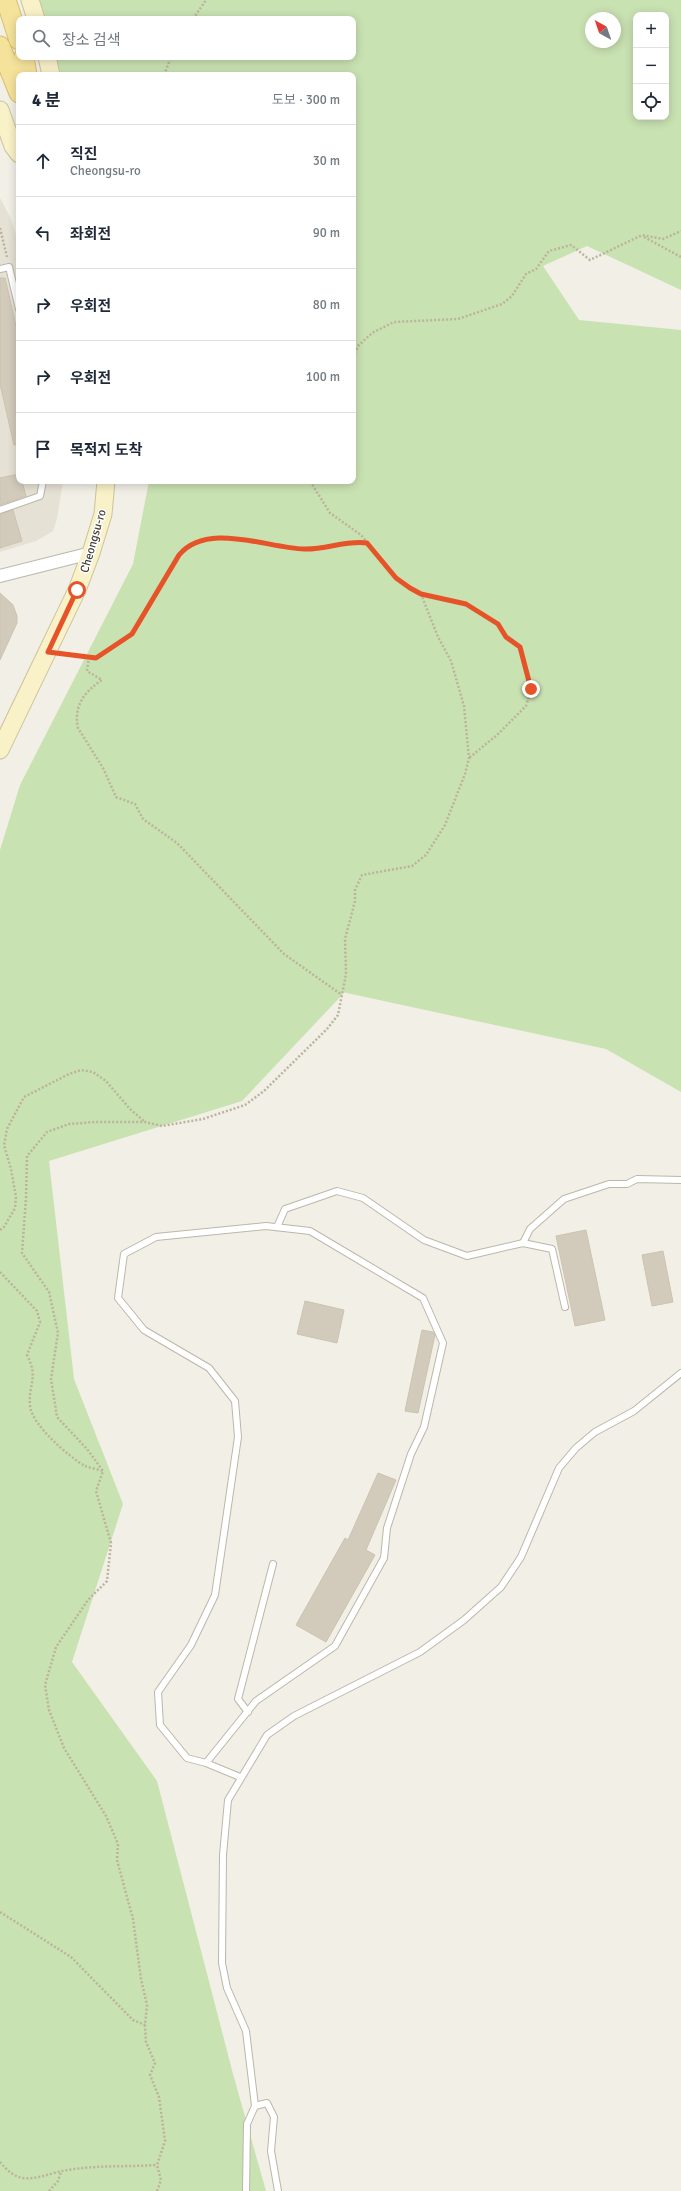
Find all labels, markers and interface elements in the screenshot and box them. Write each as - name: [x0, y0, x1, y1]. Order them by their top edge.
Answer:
- north arrow: [585, 12, 621, 48]
- map controls: [633, 12, 669, 120]
- button: +: [633, 12, 669, 48]
- search box: [16, 16, 356, 60]
- icon: search: [30, 27, 52, 49]
- text: 장소 검색: [62, 31, 121, 49]
- button: −: [633, 48, 669, 84]
- button: locate: [633, 84, 669, 120]
- text: 4 분: [32, 90, 61, 111]
- text: 도보 · 300 m: [272, 92, 340, 108]
- text: 직진: [70, 145, 98, 163]
- icon: ahead: [32, 150, 54, 172]
- text: 30 m: [313, 153, 340, 169]
- text: Cheongsu-ro: [70, 163, 141, 179]
- icon: left: [32, 222, 54, 244]
- text: 좌회전: [70, 225, 111, 243]
- text: 90 m: [313, 225, 340, 241]
- icon: right: [32, 294, 54, 316]
- text: 우회전: [70, 297, 111, 315]
- text: 80 m: [313, 297, 340, 313]
- icon: right: [32, 366, 54, 388]
- text: 우회전: [70, 369, 111, 387]
- text: 100 m: [306, 369, 340, 385]
- icon: arrive: [32, 438, 54, 460]
- text: 목적지 도착: [70, 441, 142, 459]
- street label: Cheongsu-ro: [77, 508, 110, 575]
- route start: [68, 581, 86, 599]
- route end: [522, 680, 540, 698]

